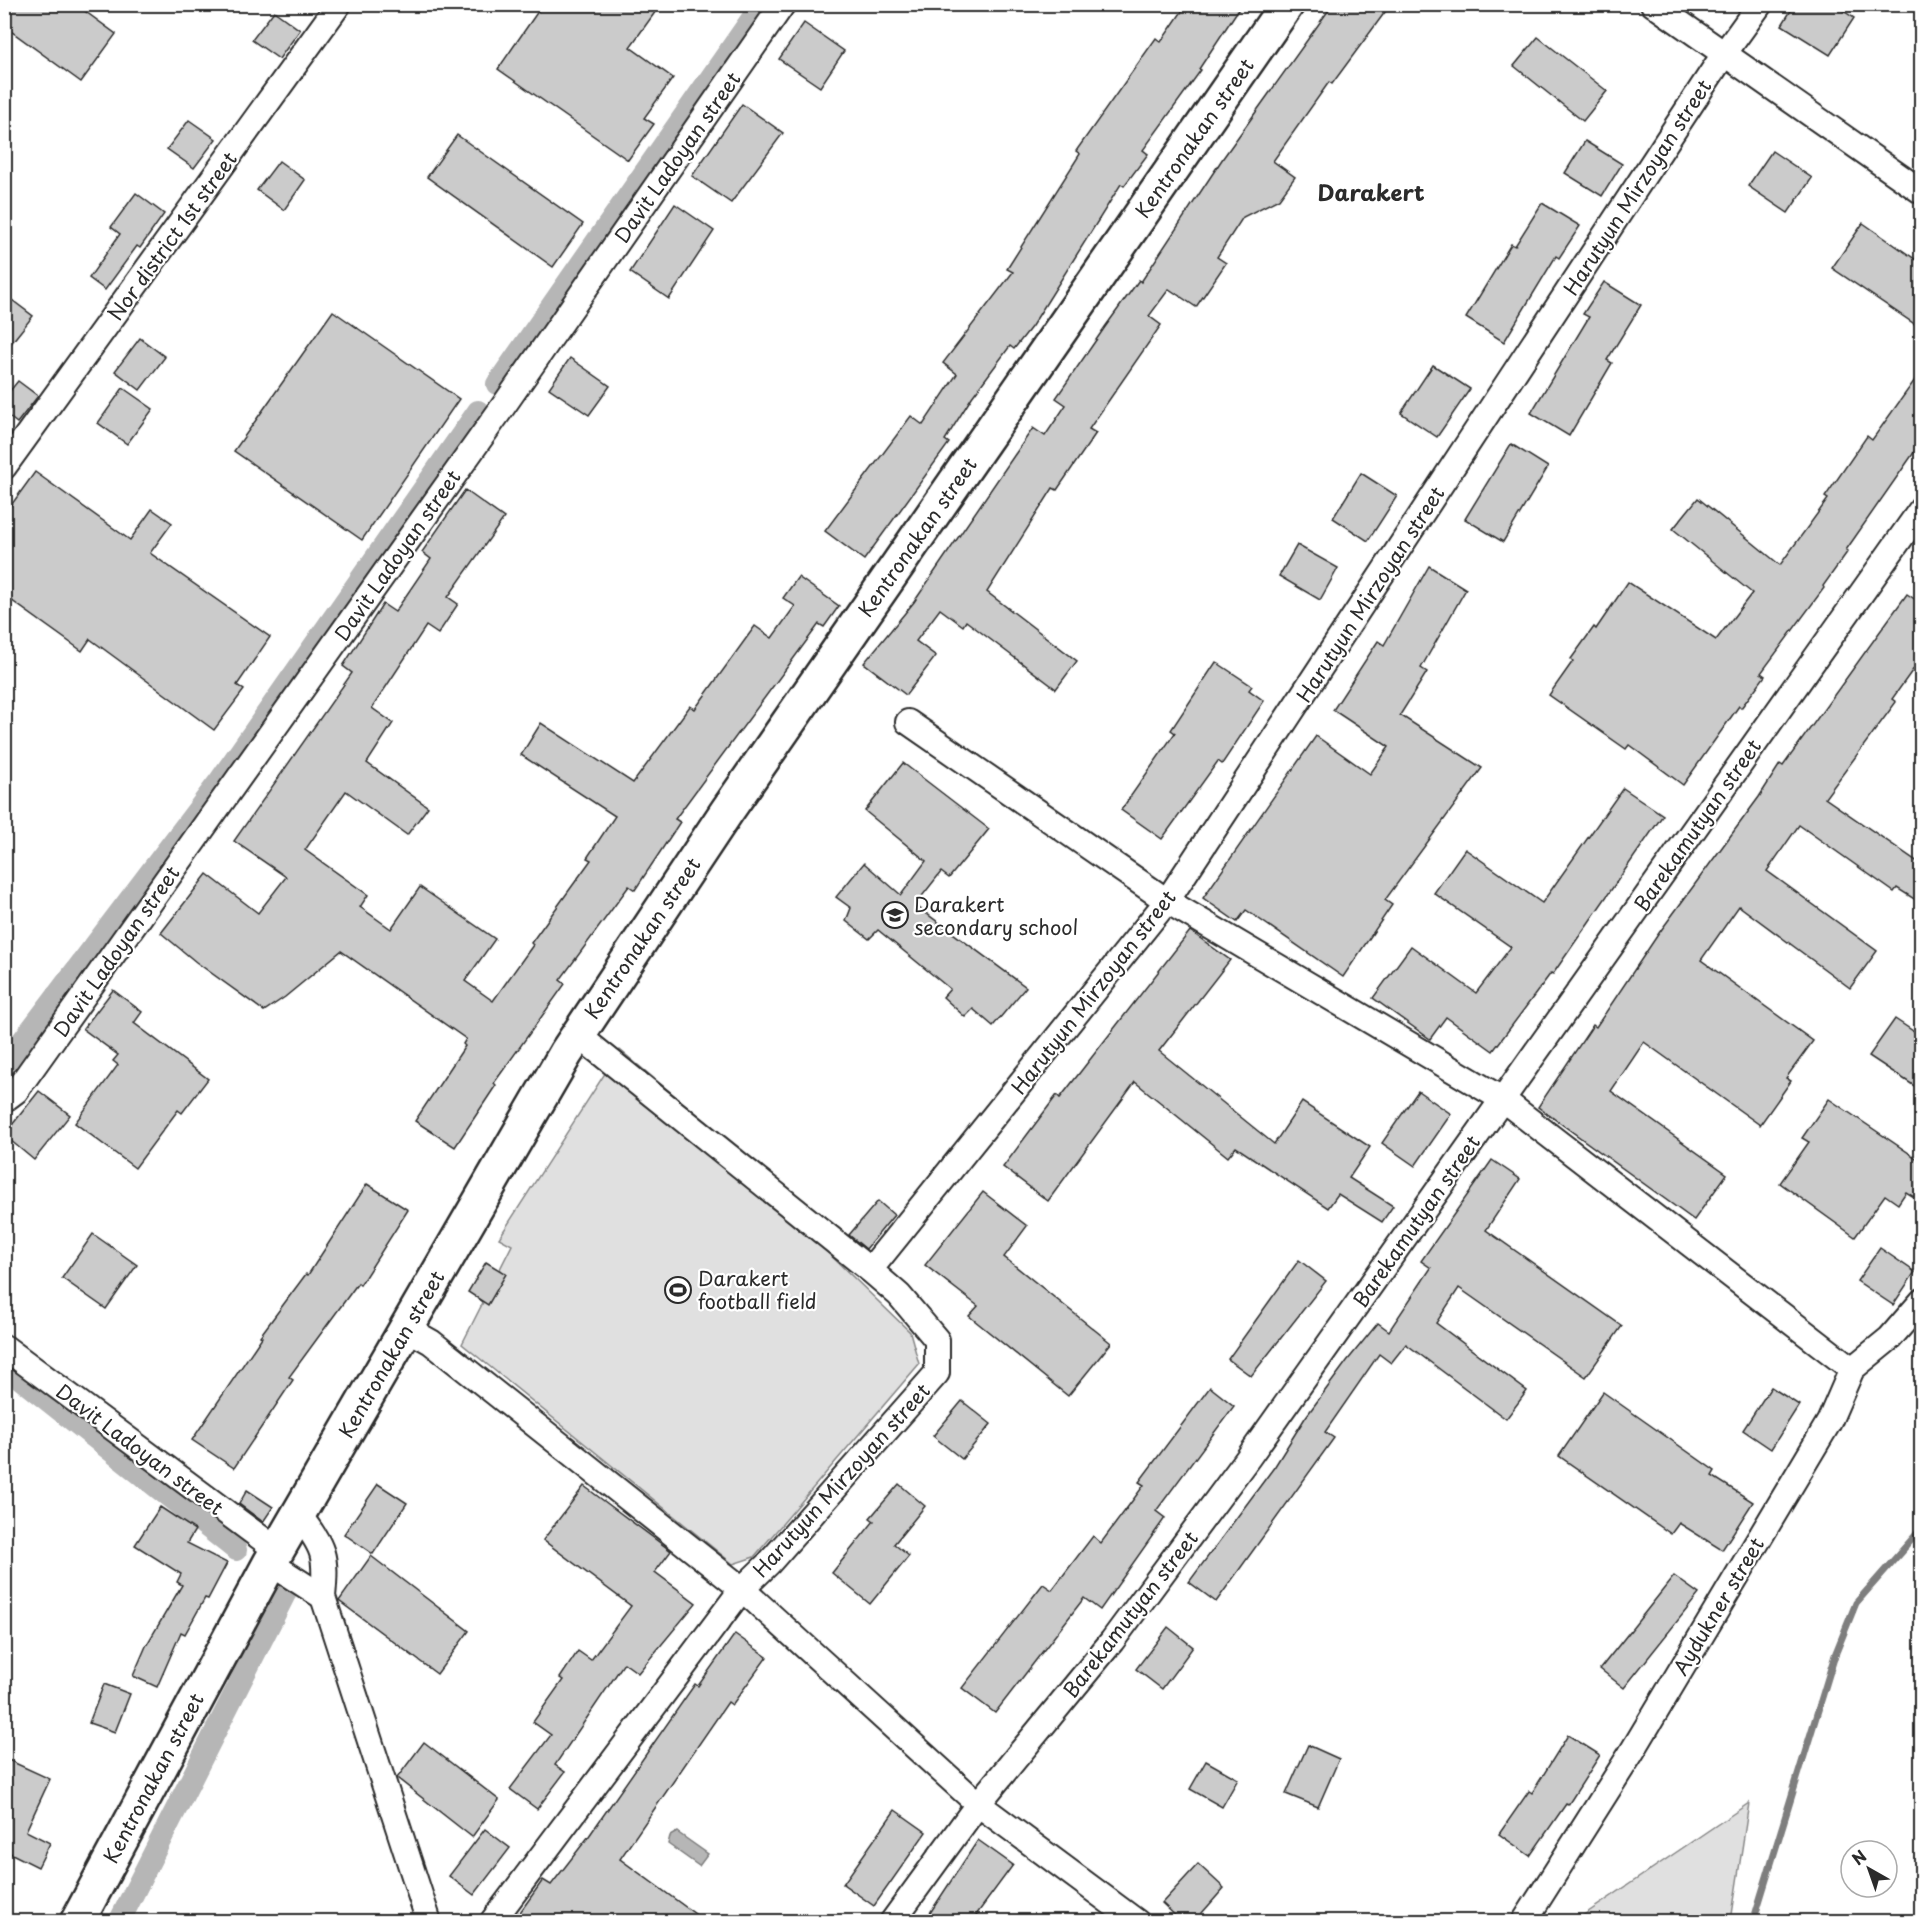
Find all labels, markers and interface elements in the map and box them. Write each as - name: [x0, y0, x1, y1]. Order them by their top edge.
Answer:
- street label: Kentronakan street: [1127, 52, 1261, 224]
- street label: Davit Ladoyan street: [607, 65, 747, 249]
- street label: Harutyun Mirzoyan street: [1556, 73, 1718, 301]
- street label: Nor district 1st street: [100, 145, 244, 327]
- district label: Darakert: [1317, 175, 1425, 208]
- street label: Kentronakan street: [850, 451, 984, 623]
- street label: Davit Ladoyan street: [327, 463, 467, 647]
- street label: Harutyun Mirzoyan street: [1289, 480, 1451, 708]
- street label: Barekamutyan street: [1626, 733, 1768, 917]
- street label: Kentronakan street: [577, 851, 707, 1025]
- street label: Davit Ladoyan street: [46, 859, 186, 1043]
- street label: Harutyun Mirzoyan street: [1004, 883, 1182, 1101]
- place label: Darakert secondary school: [914, 889, 1078, 942]
- school or university icon: Darakert secondary school: [880, 900, 910, 930]
- street label: Barekamutyan street: [1345, 1129, 1487, 1313]
- place label: Darakert football field: [698, 1263, 817, 1316]
- street label: Kentronakan street: [331, 1265, 451, 1443]
- sports icon: Darakert football field: [663, 1275, 693, 1305]
- street label: Davit Ladoyan street: [50, 1376, 230, 1522]
- street label: Harutyun Mirzoyan street: [745, 1376, 937, 1584]
- street label: Barekamutyan street: [1055, 1524, 1205, 1704]
- street label: Aydukner street: [1665, 1531, 1771, 1681]
- street label: Kentronakan street: [95, 1687, 211, 1869]
- north arrow: [1839, 1839, 1899, 1899]
- text: N: [1846, 1843, 1871, 1870]

